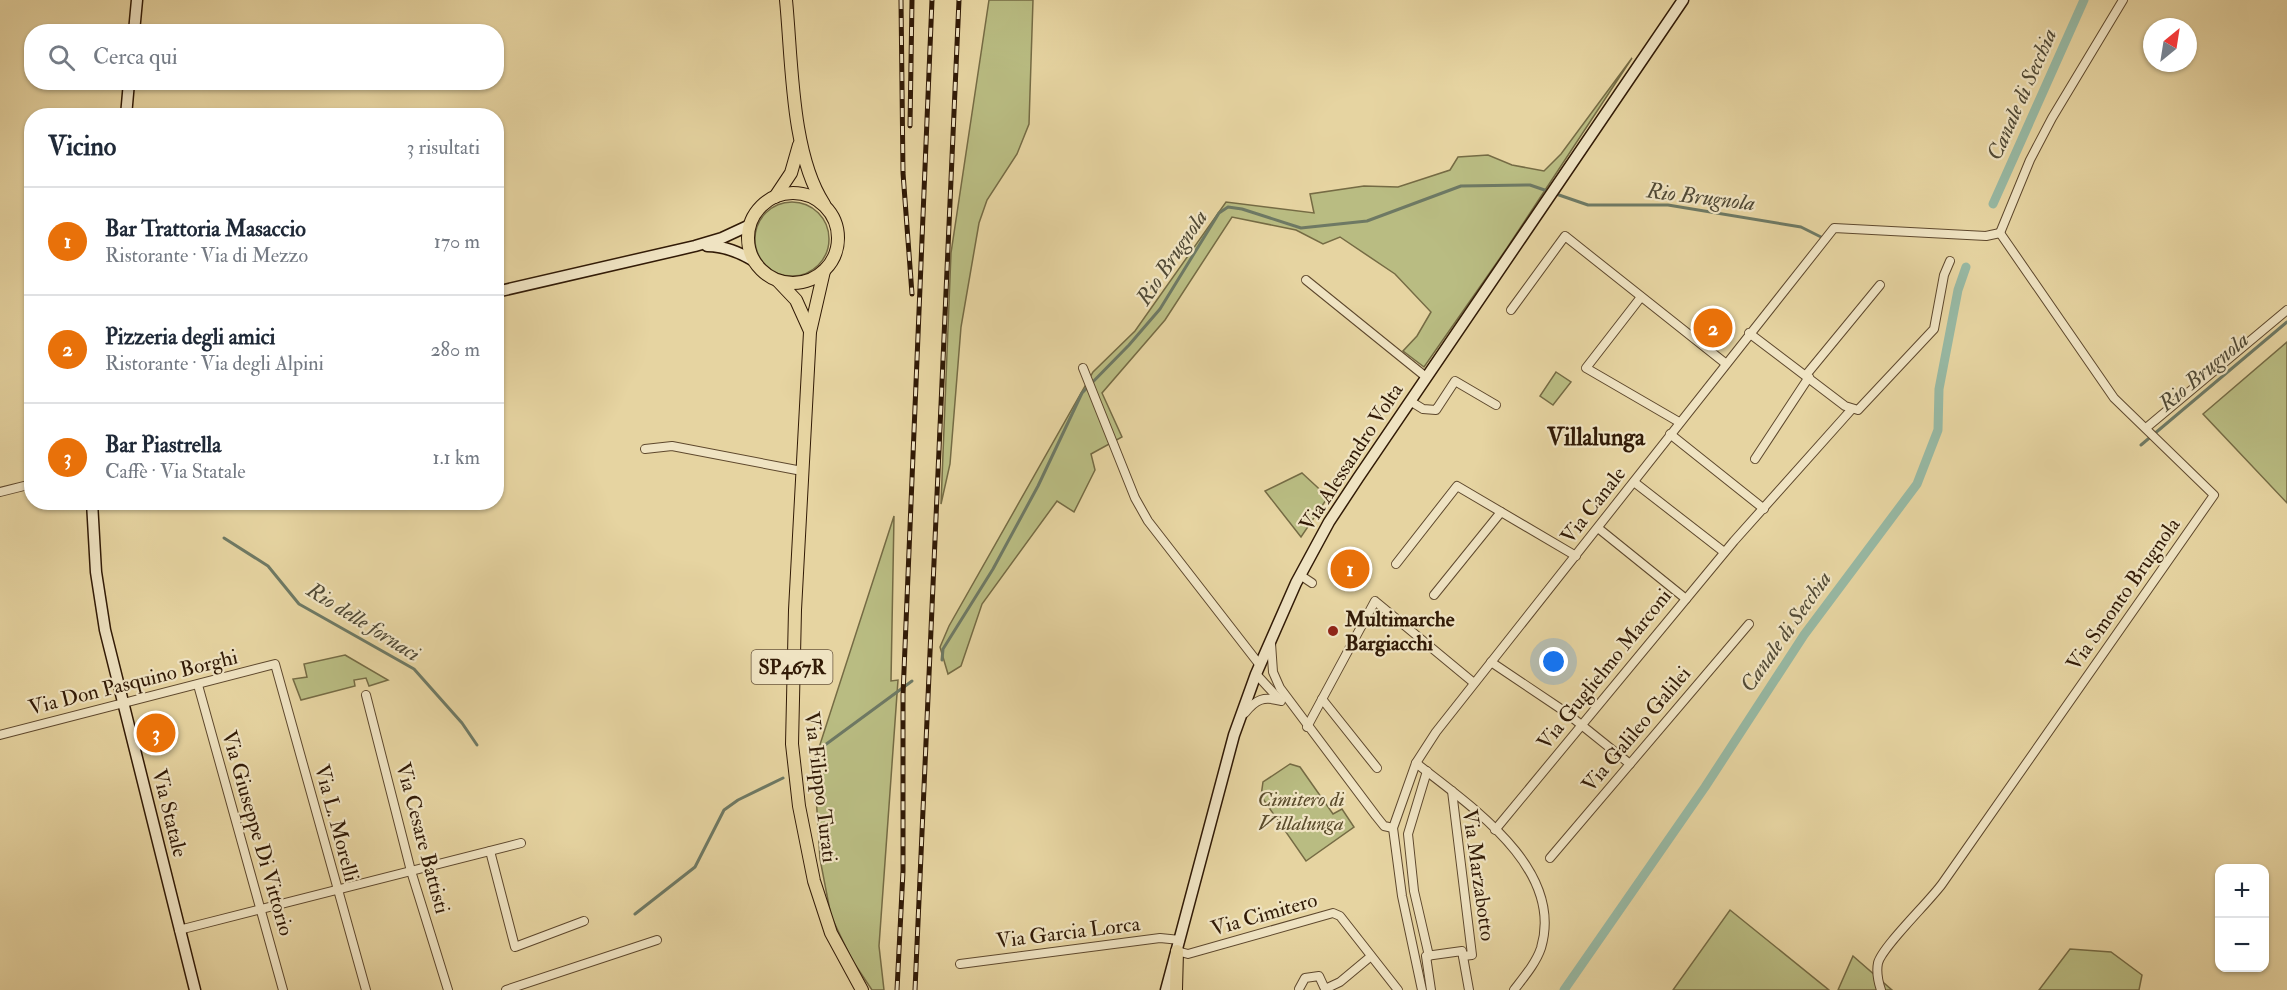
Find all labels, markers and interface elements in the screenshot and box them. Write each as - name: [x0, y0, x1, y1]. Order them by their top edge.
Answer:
- north arrow: [2143, 18, 2197, 72]
- search box: [24, 24, 504, 90]
- water label: Canale di Secchia: [1980, 24, 2063, 165]
- icon: search: [45, 41, 78, 74]
- text: Cerca qui: [93, 43, 178, 71]
- text: Vicino: [48, 131, 116, 163]
- text: 3 risultati: [407, 135, 480, 160]
- water label: Rio Brugnola: [1644, 176, 1757, 218]
- water label: Rio Brugnola: [1129, 205, 1214, 311]
- text: Bar Trattoria Masaccio: [105, 215, 306, 243]
- text: 1: [64, 229, 71, 254]
- text: 170 m: [434, 229, 480, 254]
- text: Ristorante · Via di Mezzo: [105, 243, 308, 268]
- pin: 2: [1694, 306, 1732, 350]
- text: Pizzeria degli amici: [105, 323, 275, 351]
- water label: Rio Brugnola: [2152, 326, 2254, 418]
- text: 2: [62, 337, 73, 362]
- text: 280 m: [430, 337, 480, 362]
- text: Ristorante · Via degli Alpini: [105, 351, 324, 376]
- street label: Via Alessandro Volta: [1294, 378, 1410, 536]
- district label: Villalunga: [1546, 422, 1646, 453]
- text: Bar Piastrella: [105, 431, 221, 459]
- text: 3: [64, 445, 71, 470]
- text: 1.1 km: [433, 445, 480, 470]
- text: Caffè · Via Statale: [105, 459, 246, 484]
- street label: Via Canale: [1555, 461, 1632, 549]
- street label: Via Smonto Brugnola: [2060, 512, 2187, 676]
- pin: 1: [1330, 546, 1370, 592]
- water label: Canale di Secchia: [1734, 566, 1838, 697]
- water label: Rio delle fornaci: [301, 575, 425, 668]
- street label: Via Guglielmo Marconi: [1531, 583, 1678, 755]
- place label: Multimarche Bargiacchi: [1344, 606, 1455, 657]
- marker: Multimarche Bargiacchi: [1326, 624, 1340, 638]
- street label: Via Don Pasquino Borghi: [26, 643, 241, 722]
- your location: [1539, 647, 1568, 676]
- road number: SP467R: [752, 650, 832, 684]
- street label: Via Galileo Galilei: [1576, 661, 1697, 798]
- pin: 3: [136, 710, 176, 756]
- street label: Via Filippo Turati: [798, 710, 843, 864]
- street label: Via Giuseppe Di Vittorio: [215, 727, 300, 939]
- street label: Via Cesare Battisti: [389, 760, 456, 917]
- street label: Via L. Morelli: [308, 762, 365, 885]
- street label: Via Statale: [146, 766, 194, 860]
- park label: Cimitero di Villalunga: [1258, 786, 1345, 837]
- street label: Via Marzabotto: [1456, 807, 1501, 943]
- map controls: [2215, 864, 2269, 972]
- button: +: [2215, 864, 2269, 918]
- street label: Via Cimitero: [1208, 886, 1320, 943]
- street label: Via Garcia Lorca: [995, 910, 1142, 955]
- button: −: [2215, 918, 2269, 972]

